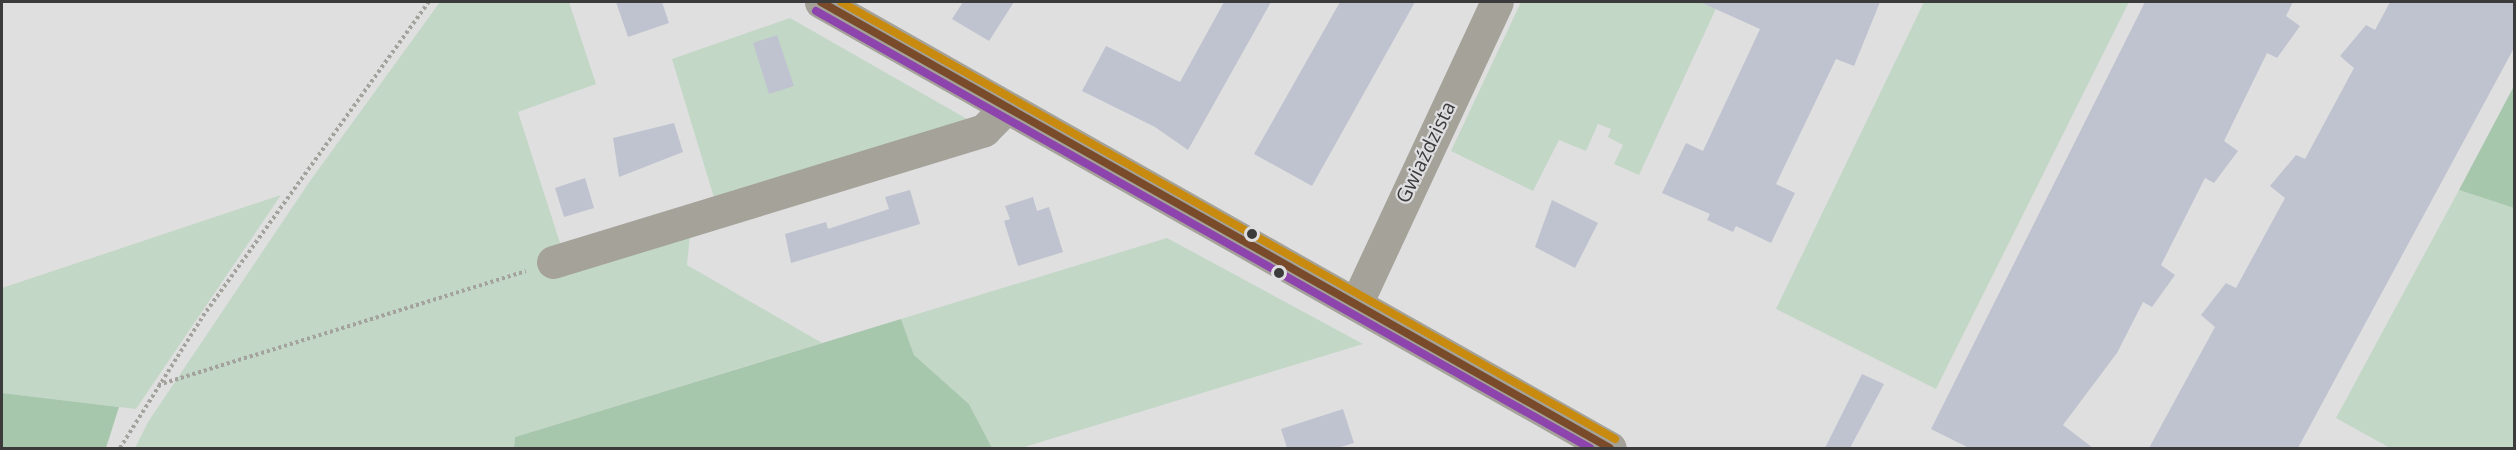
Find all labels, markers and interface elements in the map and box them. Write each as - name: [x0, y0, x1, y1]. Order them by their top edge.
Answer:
- street label: Gwiaździsta: [1390, 97, 1460, 207]
- unlabelled marker: [1246, 228, 1258, 240]
- unlabelled marker: [1273, 267, 1285, 279]

